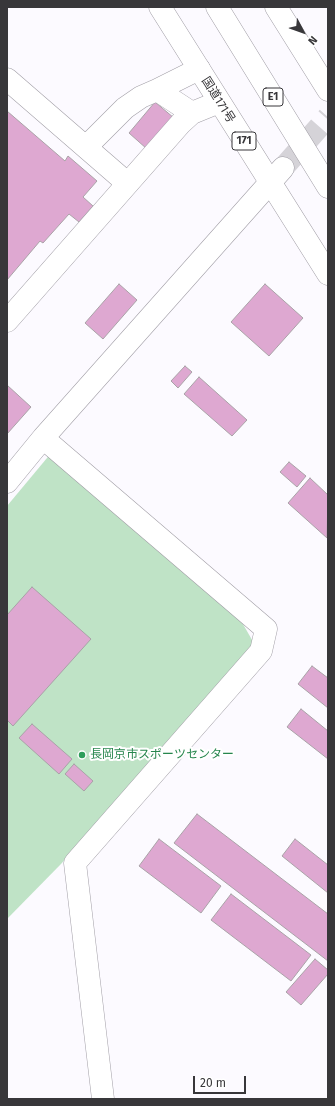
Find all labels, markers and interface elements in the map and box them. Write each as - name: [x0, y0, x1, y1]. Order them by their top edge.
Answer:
- north arrow: [283, 12, 323, 52]
- text: N: [305, 33, 320, 47]
- street label: 国道171号: [198, 74, 238, 126]
- road number: E1: [263, 88, 283, 106]
- road number: 171: [232, 132, 256, 150]
- place label: 長岡京市スポーツセンター: [90, 748, 234, 762]
- marker: 長岡京市スポーツセンター: [77, 750, 87, 760]
- scale bar: [195, 1068, 248, 1094]
- text: 20 m: [200, 1076, 226, 1090]

